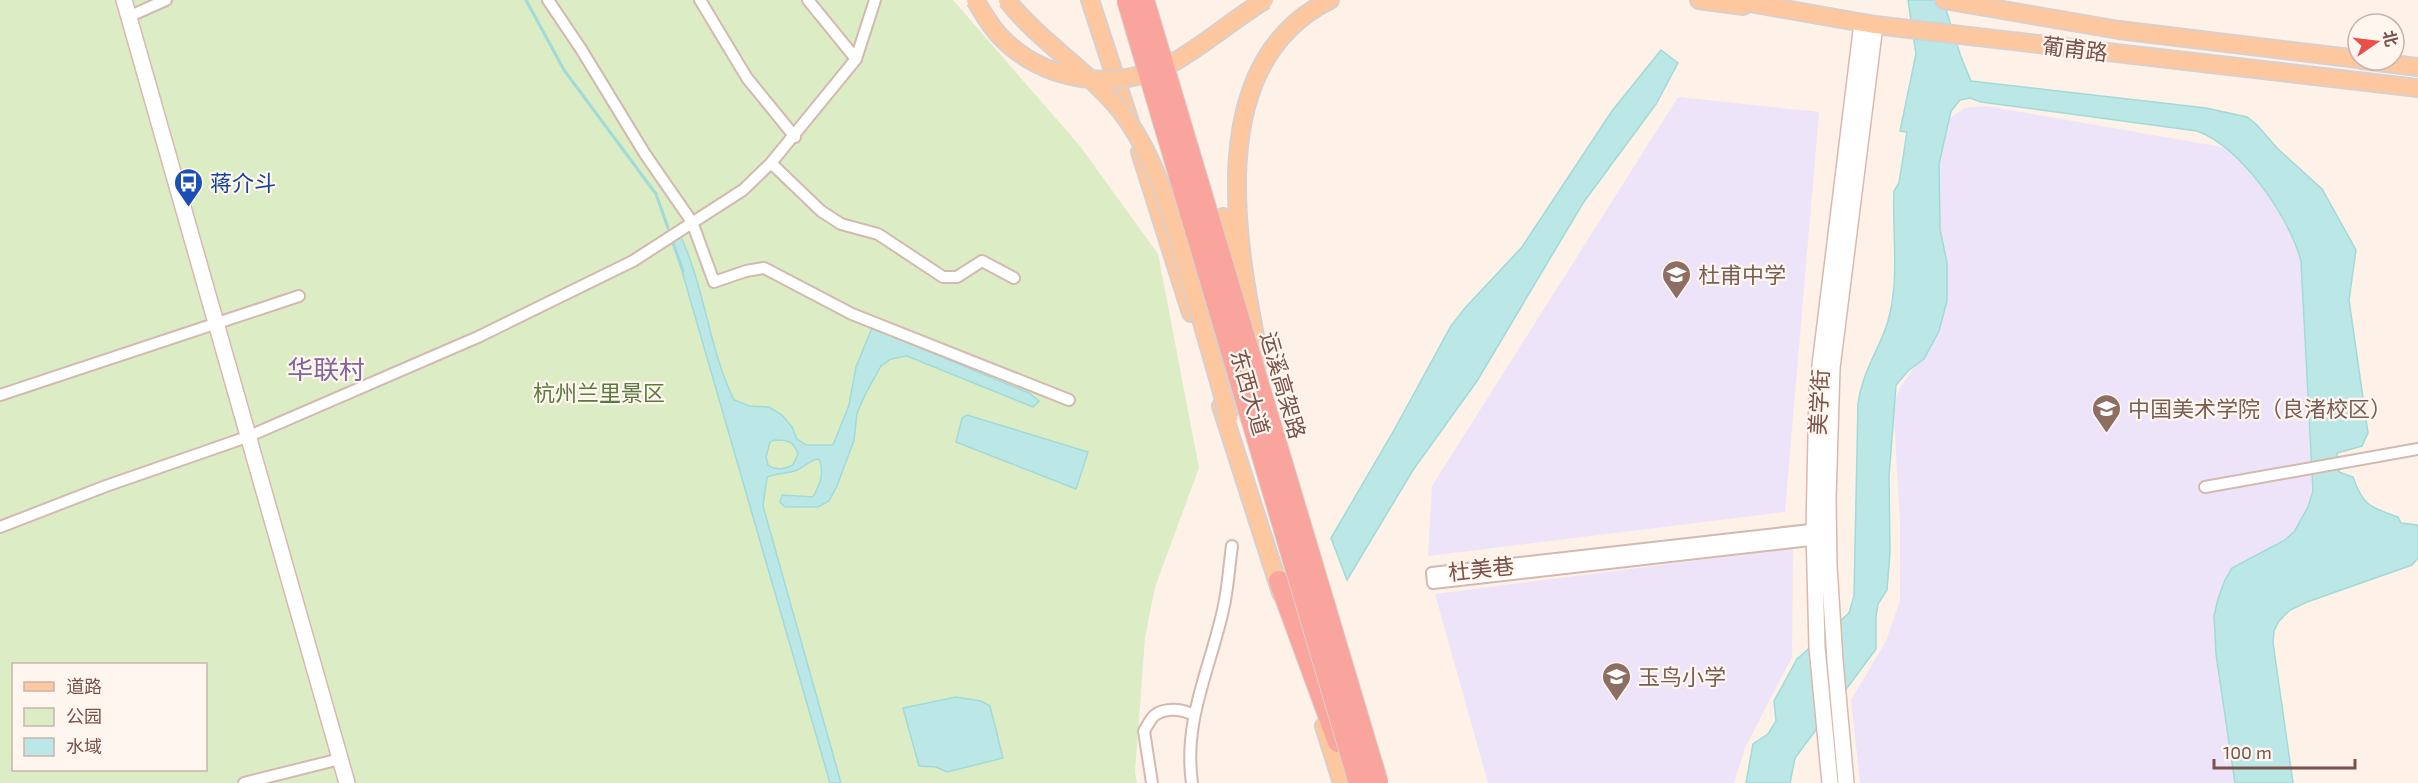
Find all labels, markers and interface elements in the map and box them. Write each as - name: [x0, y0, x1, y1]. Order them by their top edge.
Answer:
- north arrow: [2346, 12, 2406, 72]
- text: 北: [2380, 28, 2402, 48]
- street label: 葡甫路: [2041, 31, 2109, 65]
- bus stop icon: 蒋介斗: [173, 166, 205, 208]
- place label: 蒋介斗: [210, 169, 276, 195]
- school or university icon: 杜甫中学: [1661, 258, 1693, 300]
- place label: 杜甫中学: [1698, 261, 1786, 287]
- street label: 运溪高架路: [1256, 329, 1312, 441]
- street label: 东西大道: [1226, 346, 1276, 438]
- district label: 华联村: [287, 353, 365, 384]
- street label: 美学街: [1803, 368, 1833, 436]
- park label: 杭州兰里景区: [533, 379, 665, 405]
- school or university icon: 中国美术学院（良渚校区）: [2091, 392, 2123, 434]
- place label: 中国美术学院（良渚校区）: [2128, 395, 2392, 421]
- street label: 杜美巷: [1447, 552, 1515, 584]
- school or university icon: 玉鸟小学: [1601, 660, 1633, 702]
- legend: [12, 663, 207, 771]
- place label: 玉鸟小学: [1638, 663, 1726, 689]
- text: 道路: [66, 675, 102, 697]
- text: 公园: [66, 705, 102, 727]
- scale bar: [2214, 732, 2355, 770]
- text: 水域: [66, 735, 102, 757]
- text: 100 m: [2223, 741, 2272, 763]

